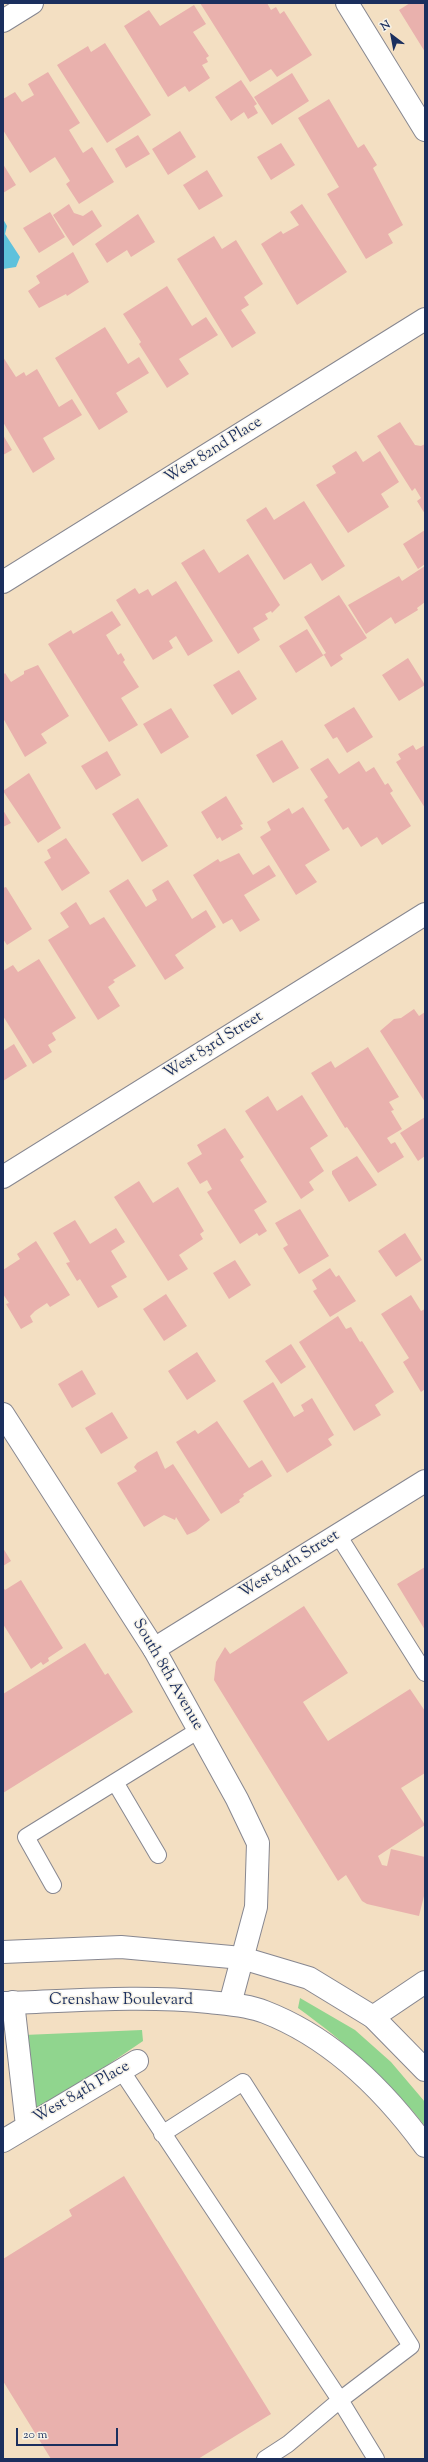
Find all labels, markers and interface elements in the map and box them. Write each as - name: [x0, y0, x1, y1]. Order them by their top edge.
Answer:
- north arrow: [372, 16, 412, 56]
- text: N: [378, 17, 394, 35]
- street label: West 82nd Place: [162, 413, 266, 489]
- street label: West 83rd Street: [161, 1008, 267, 1084]
- street label: West 84th Street: [236, 1527, 344, 1603]
- street label: South 8th Avenue: [127, 1616, 207, 1734]
- street label: Crenshaw Boulevard: [49, 1991, 193, 2011]
- street label: West 84th Place: [30, 2058, 134, 2128]
- scale bar: [18, 2420, 120, 2446]
- text: 20 m: [23, 2426, 47, 2444]

